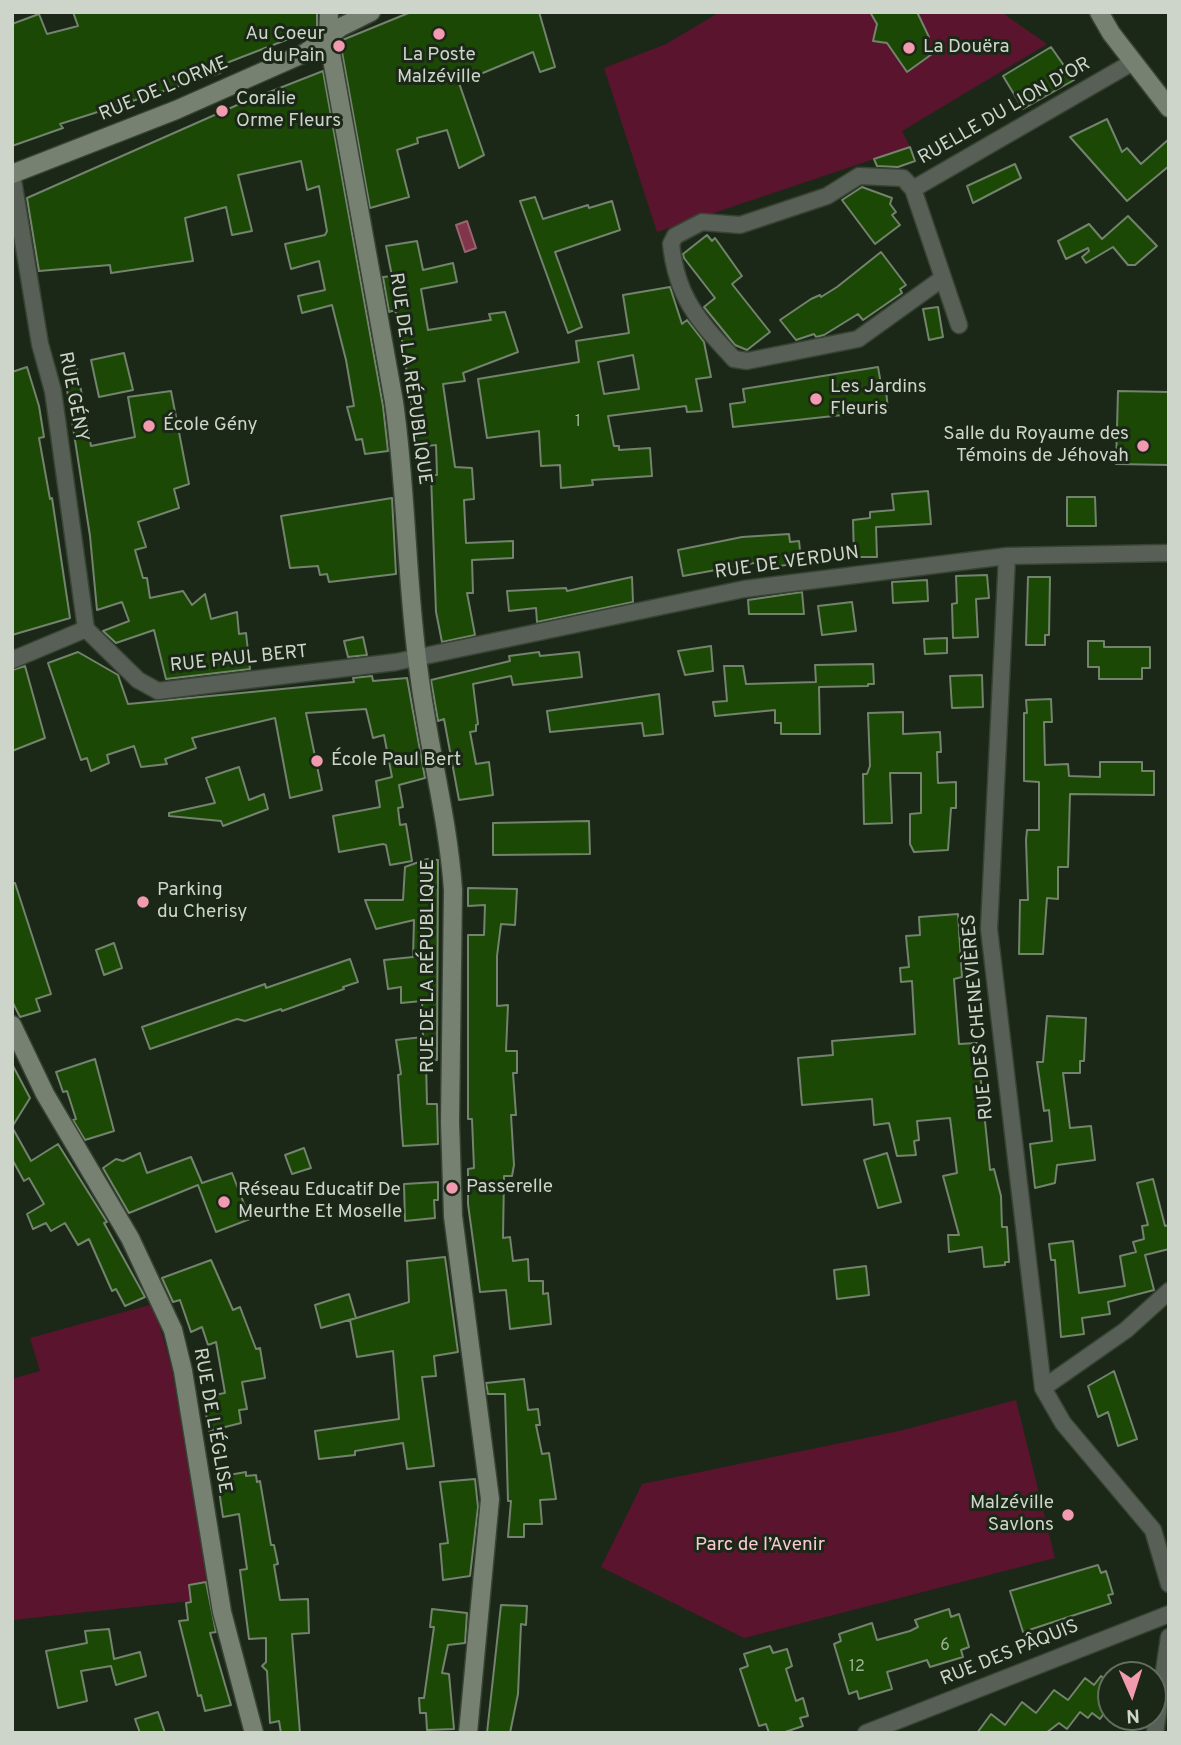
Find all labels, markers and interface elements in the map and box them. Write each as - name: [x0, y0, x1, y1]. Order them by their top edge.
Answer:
- place label: Au Coeur du Pain: [245, 24, 325, 68]
- marker: La Poste Malzéville: [431, 26, 447, 42]
- place label: La Douëra: [923, 37, 1010, 59]
- marker: Au Coeur du Pain: [331, 38, 347, 54]
- marker: La Douëra: [901, 40, 917, 56]
- place label: La Poste Malzéville: [397, 45, 481, 89]
- street label: RUE DE L'ORME: [96, 53, 232, 127]
- street label: RUELLE DU LION D'OR: [915, 53, 1095, 171]
- place label: Coralie Orme Fleurs: [236, 89, 341, 133]
- marker: Coralie Orme Fleurs: [214, 103, 230, 119]
- street label: RUE DE LA RÉPUBLIQUE: [383, 271, 435, 487]
- street label: RUE GÉNY: [52, 350, 92, 444]
- place label: Les Jardins Fleuris: [830, 377, 927, 421]
- marker: Les Jardins Fleuris: [808, 391, 824, 407]
- house number: 1: [575, 413, 581, 433]
- place label: École Gény: [163, 415, 258, 437]
- marker: École Gény: [141, 418, 157, 434]
- place label: Salle du Royaume des Témoins de Jéhovah: [943, 424, 1129, 468]
- marker: Salle du Royaume des Témoins de Jéhovah: [1135, 438, 1151, 454]
- street label: RUE DE VERDUN: [713, 543, 861, 585]
- street label: RUE PAUL BERT: [169, 641, 309, 679]
- place label: École Paul Bert: [331, 750, 461, 772]
- marker: École Paul Bert: [309, 753, 325, 769]
- street label: RUE DE LA RÉPUBLIQUE: [418, 859, 440, 1073]
- place label: Parking du Cherisy: [157, 880, 247, 924]
- marker: Parking du Cherisy: [135, 894, 151, 910]
- street label: RUE DES CHENEVIÈRES: [959, 913, 999, 1121]
- place label: Passerelle: [466, 1177, 553, 1199]
- place label: Réseau Educatif De Meurthe Et Moselle: [238, 1180, 402, 1224]
- marker: Passerelle: [444, 1180, 460, 1196]
- marker: Réseau Educatif De Meurthe Et Moselle: [216, 1194, 232, 1210]
- street label: RUE DE L'ÉGLISE: [187, 1346, 235, 1496]
- place label: Malzéville Savlons: [970, 1493, 1054, 1537]
- marker: Malzéville Savlons: [1060, 1507, 1076, 1523]
- park label: Parc de l’Avenir: [695, 1535, 825, 1557]
- street label: RUE DES PÂQUIS: [938, 1616, 1082, 1692]
- house number: 6: [940, 1637, 950, 1657]
- house number: 12: [849, 1658, 865, 1678]
- north arrow: [1097, 1661, 1167, 1731]
- text: N: [1126, 1703, 1140, 1727]

